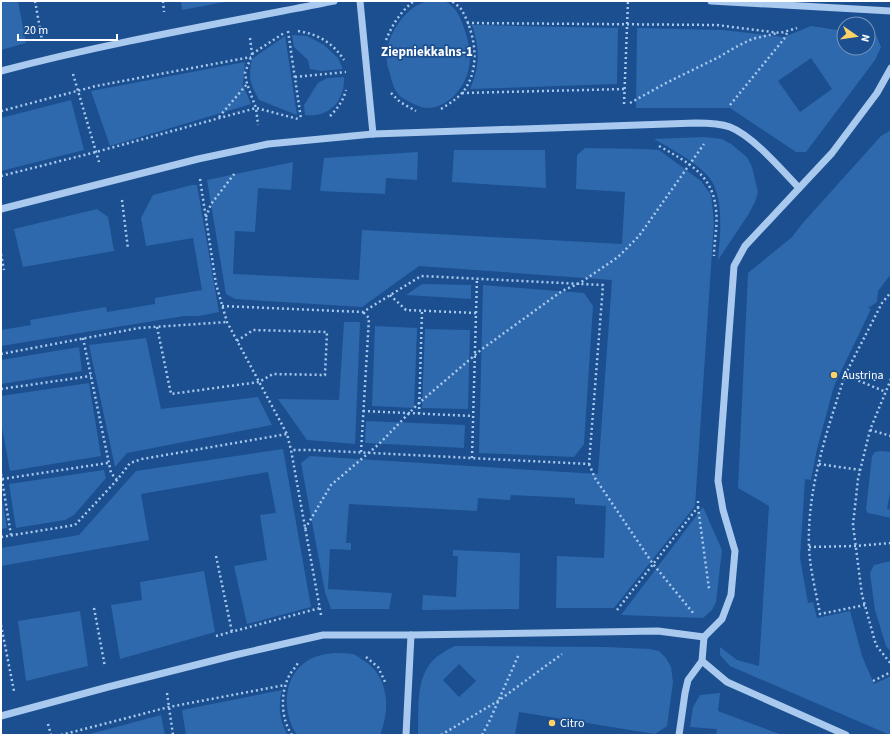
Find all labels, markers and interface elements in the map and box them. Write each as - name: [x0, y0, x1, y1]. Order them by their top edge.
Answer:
- scale bar: [18, 16, 117, 42]
- north arrow: [836, 16, 876, 56]
- text: 20 m: [24, 22, 48, 39]
- text: N: [857, 33, 873, 43]
- district label: Ziepniekkalns-1: [381, 43, 473, 61]
- place label: Austriņa: [842, 367, 884, 384]
- marker: Austriņa: [829, 370, 839, 380]
- place label: Citro: [560, 715, 584, 732]
- marker: Citro: [547, 718, 557, 728]

